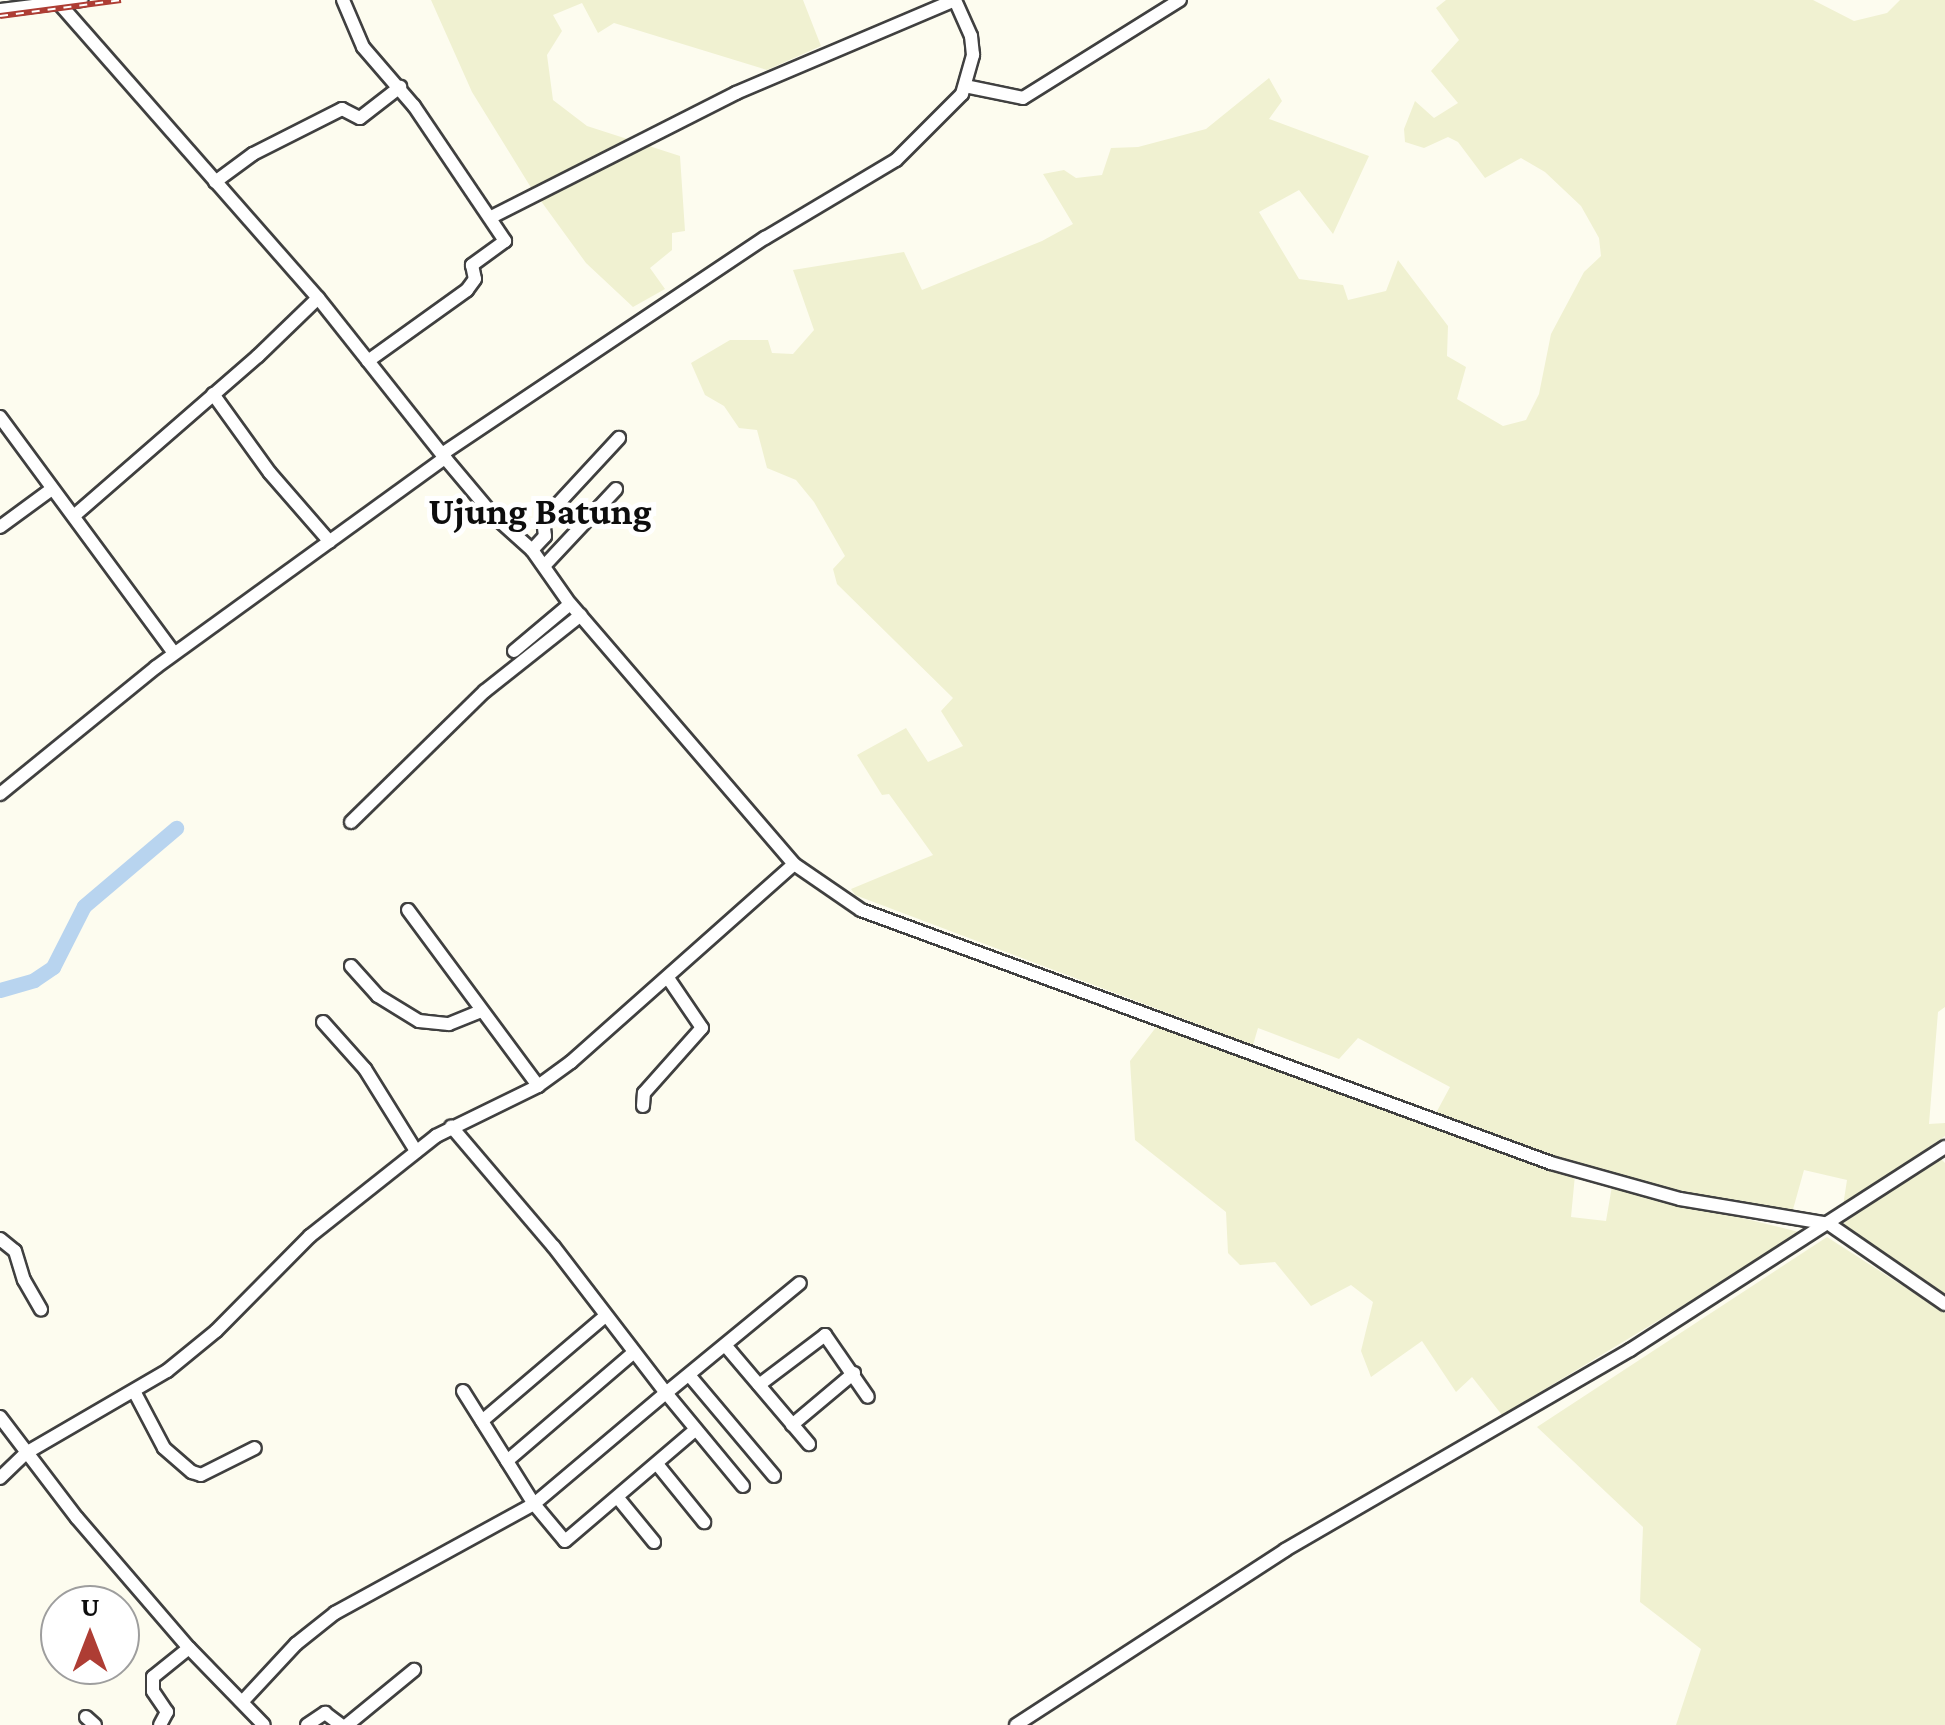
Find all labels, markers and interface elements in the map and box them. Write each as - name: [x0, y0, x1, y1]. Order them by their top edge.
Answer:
- district label: Ujung Batung: [428, 489, 652, 535]
- north arrow: [40, 1585, 140, 1685]
- text: U: [80, 1591, 100, 1622]

